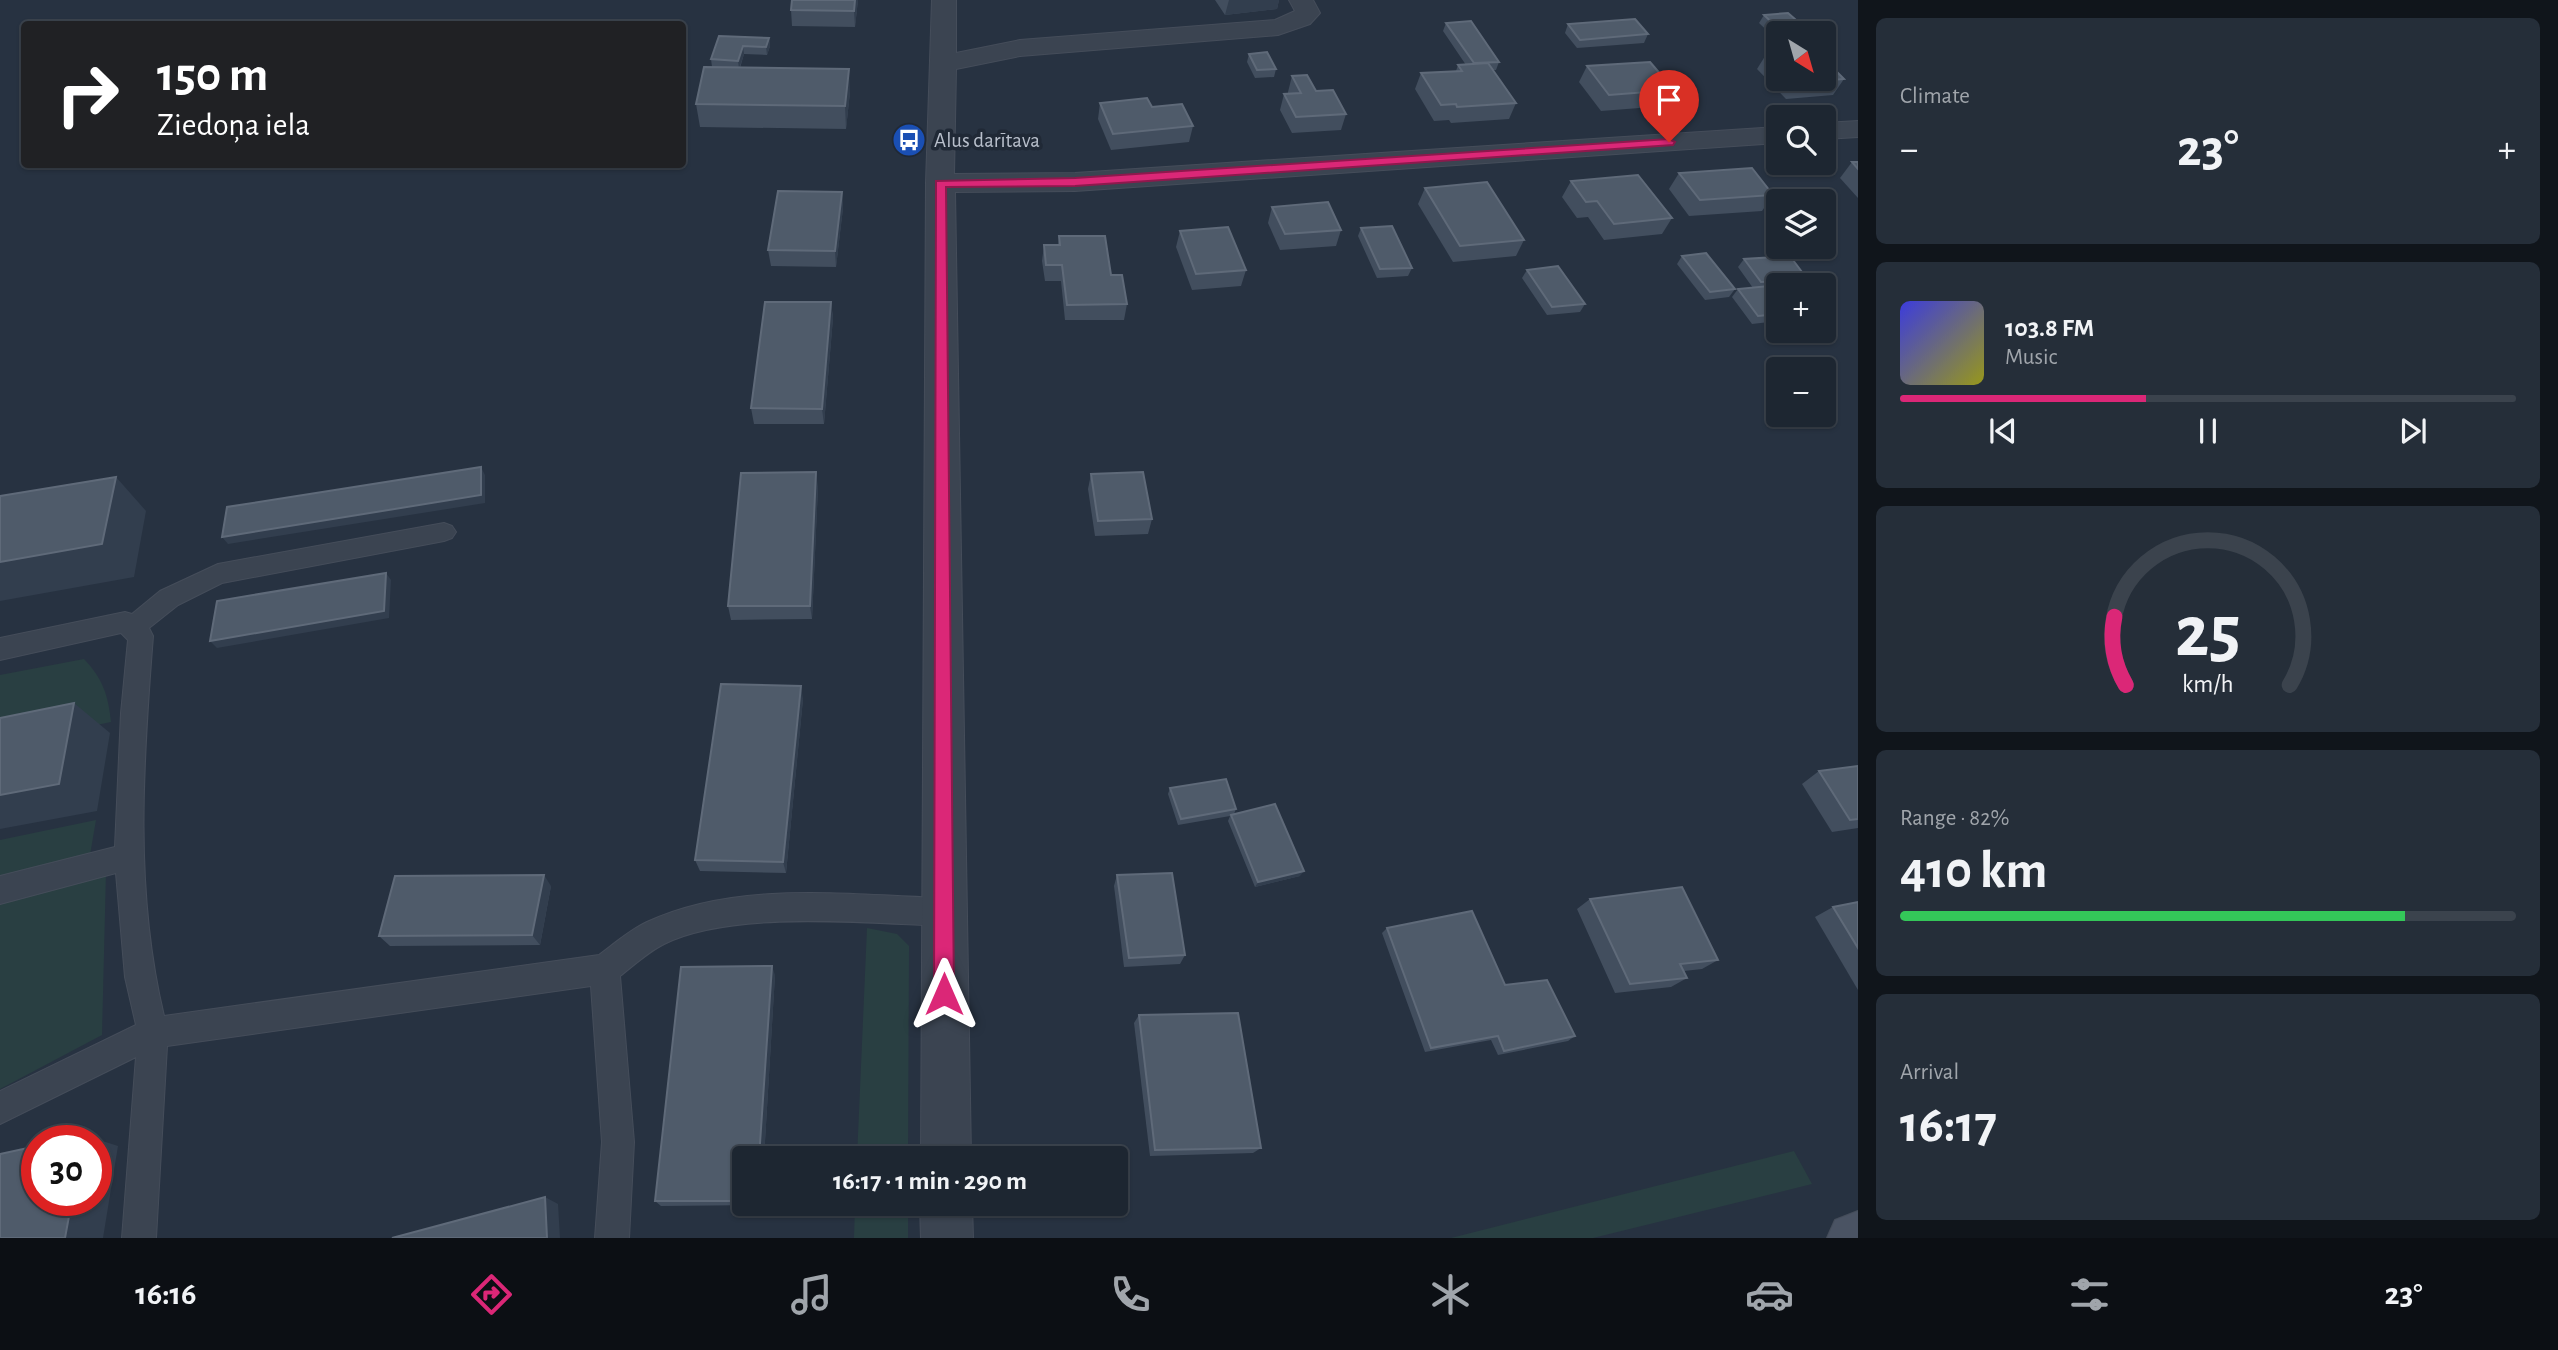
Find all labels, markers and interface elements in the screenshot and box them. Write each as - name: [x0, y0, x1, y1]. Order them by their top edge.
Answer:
- north arrow: [1766, 21, 1836, 91]
- map controls: [1766, 21, 1836, 427]
- icon: right: [42, 49, 133, 140]
- text: 150 m: [157, 51, 268, 100]
- pin: [1639, 70, 1699, 142]
- icon: arrive: [1650, 81, 1688, 119]
- text: Climate: [1900, 85, 1970, 108]
- button: search: [1766, 105, 1836, 175]
- text: Ziedoņa iela: [157, 109, 310, 141]
- bus stop icon: Alus darītava: [890, 121, 928, 159]
- text: 23°: [2177, 123, 2239, 175]
- place label: Alus darītava: [934, 130, 1040, 151]
- text: −: [1900, 131, 1918, 169]
- text: +: [2498, 131, 2516, 169]
- button: layers: [1766, 189, 1836, 259]
- button: +: [1766, 273, 1836, 343]
- text: 103.8 FM: [2005, 315, 2094, 341]
- text: Music: [2005, 346, 2057, 369]
- button: −: [1766, 357, 1836, 427]
- icon: previous: [1984, 412, 2022, 450]
- icon: pause: [2189, 412, 2227, 450]
- icon: next: [2394, 412, 2432, 450]
- text: 25: [2175, 597, 2241, 670]
- text: km/h: [2182, 672, 2234, 697]
- text: Range · 82%: [1900, 807, 2010, 830]
- text: 410 km: [1900, 845, 2048, 897]
- position arrow: [907, 957, 981, 1031]
- text: Arrival: [1900, 1061, 1959, 1084]
- text: 16:17: [1900, 1099, 1997, 1151]
- speed limit sign: 30: [21, 1125, 112, 1216]
- text: 16:17 · 1 min · 290 m: [833, 1168, 1027, 1194]
- icon: directions: [467, 1270, 516, 1319]
- icon: music: [787, 1270, 836, 1319]
- icon: phone: [1106, 1270, 1155, 1319]
- icon: climate: [1426, 1270, 1475, 1319]
- icon: car: [1745, 1270, 1794, 1319]
- icon: filters: [2065, 1270, 2114, 1319]
- text: 16:16: [135, 1278, 197, 1310]
- text: 23°: [2384, 1278, 2423, 1310]

